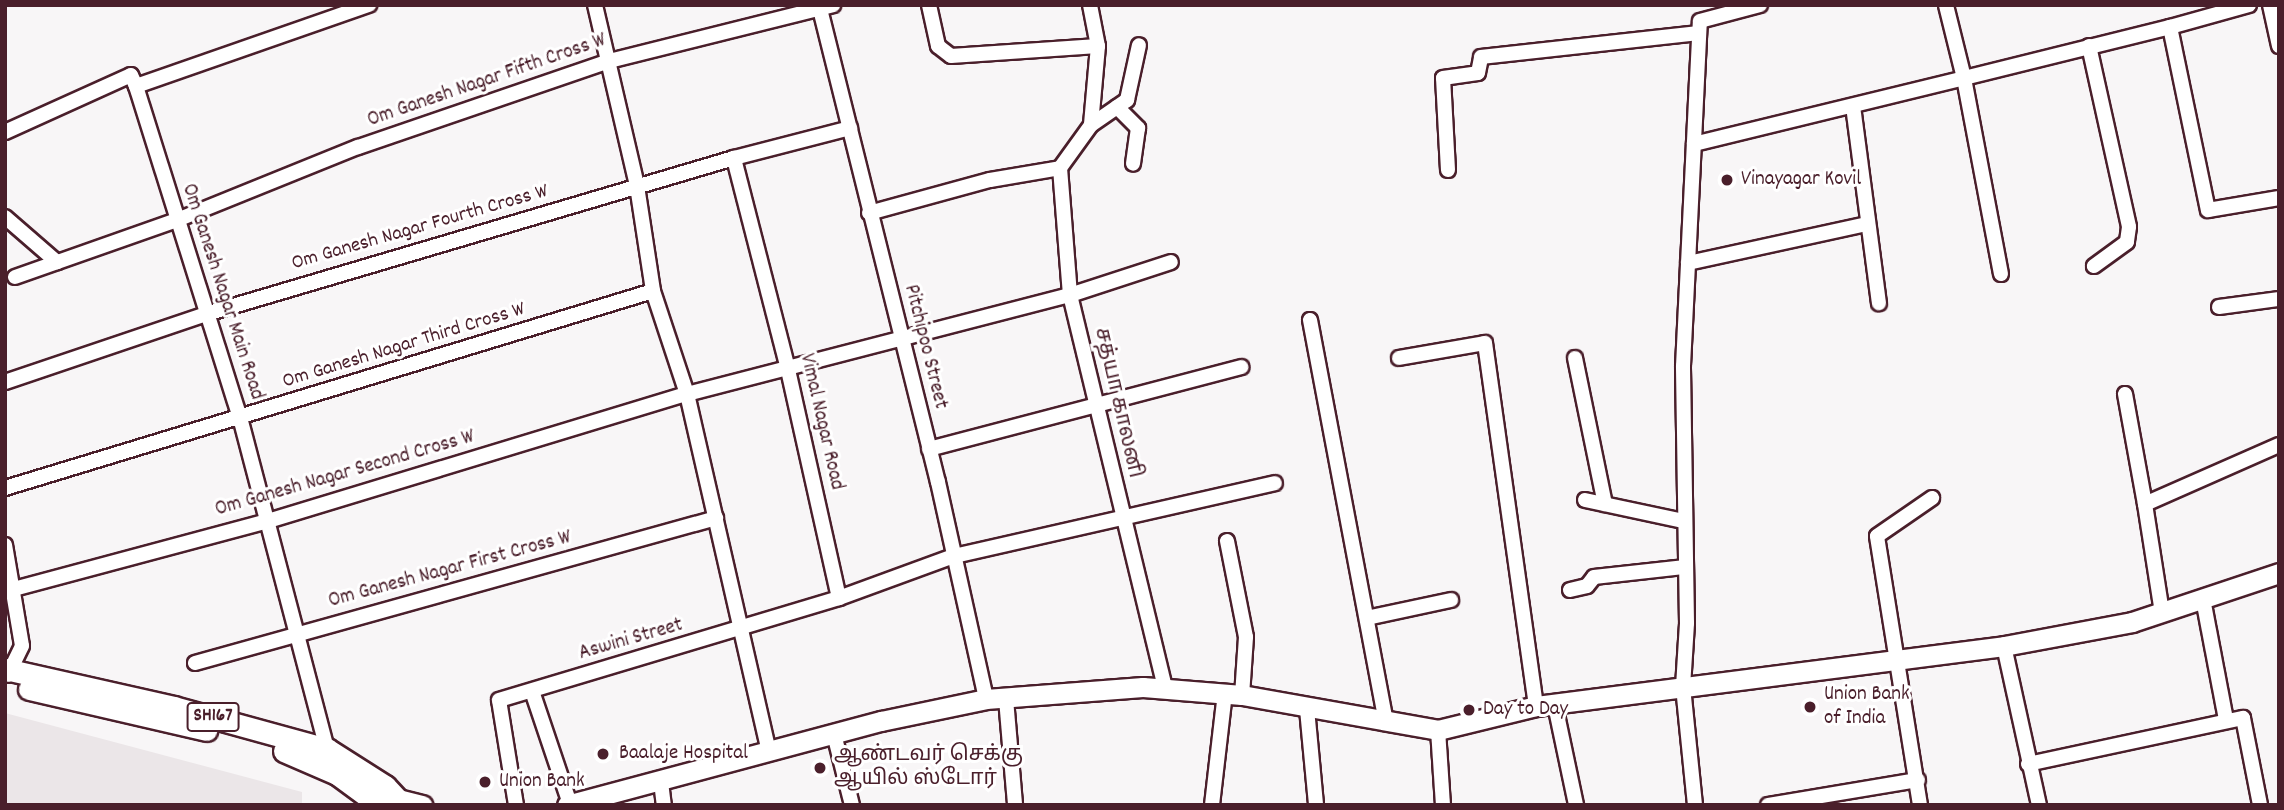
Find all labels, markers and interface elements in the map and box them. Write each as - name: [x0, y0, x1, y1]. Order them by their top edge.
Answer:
- street label: Om Ganesh Nagar Fifth Cross W: [364, 28, 610, 134]
- place label: Vinayagar Kovil: [1741, 167, 1861, 193]
- marker: Vinayagar Kovil: [1719, 172, 1735, 188]
- street label: Om Ganesh Nagar Fourth Cross W: [289, 179, 551, 277]
- street label: Om Ganesh Nagar Main Road: [175, 181, 269, 403]
- street label: Pitchipoo Street: [897, 282, 953, 412]
- street label: Om Ganesh Nagar Third Cross W: [280, 297, 528, 395]
- street label: சத்யா காலனி: [1087, 325, 1147, 481]
- street label: Vimal Nagar Road: [793, 351, 849, 493]
- street label: Om Ganesh Nagar Second Cross W: [212, 425, 478, 523]
- street label: Om Ganesh Nagar First Cross W: [326, 525, 574, 615]
- street label: Aswini Street: [576, 613, 686, 667]
- place label: Union Bank of India: [1824, 682, 1910, 732]
- place label: Day to Day: [1483, 697, 1568, 723]
- marker: Union Bank of India: [1802, 699, 1818, 715]
- road number: SH167: [185, 702, 241, 732]
- marker: Day to Day: [1461, 702, 1477, 718]
- place label: Baalaje Hospital: [619, 741, 748, 767]
- place label: ஆண்டவர் செக்கு ஆயில் ஸ்டோர்: [834, 743, 1023, 793]
- marker: Baalaje Hospital: [593, 744, 613, 764]
- marker: ஆண்டவர் செக்கு ஆயில் ஸ்டோர்: [812, 760, 828, 776]
- place label: Union Bank: [499, 769, 585, 795]
- marker: Union Bank: [477, 774, 493, 790]

